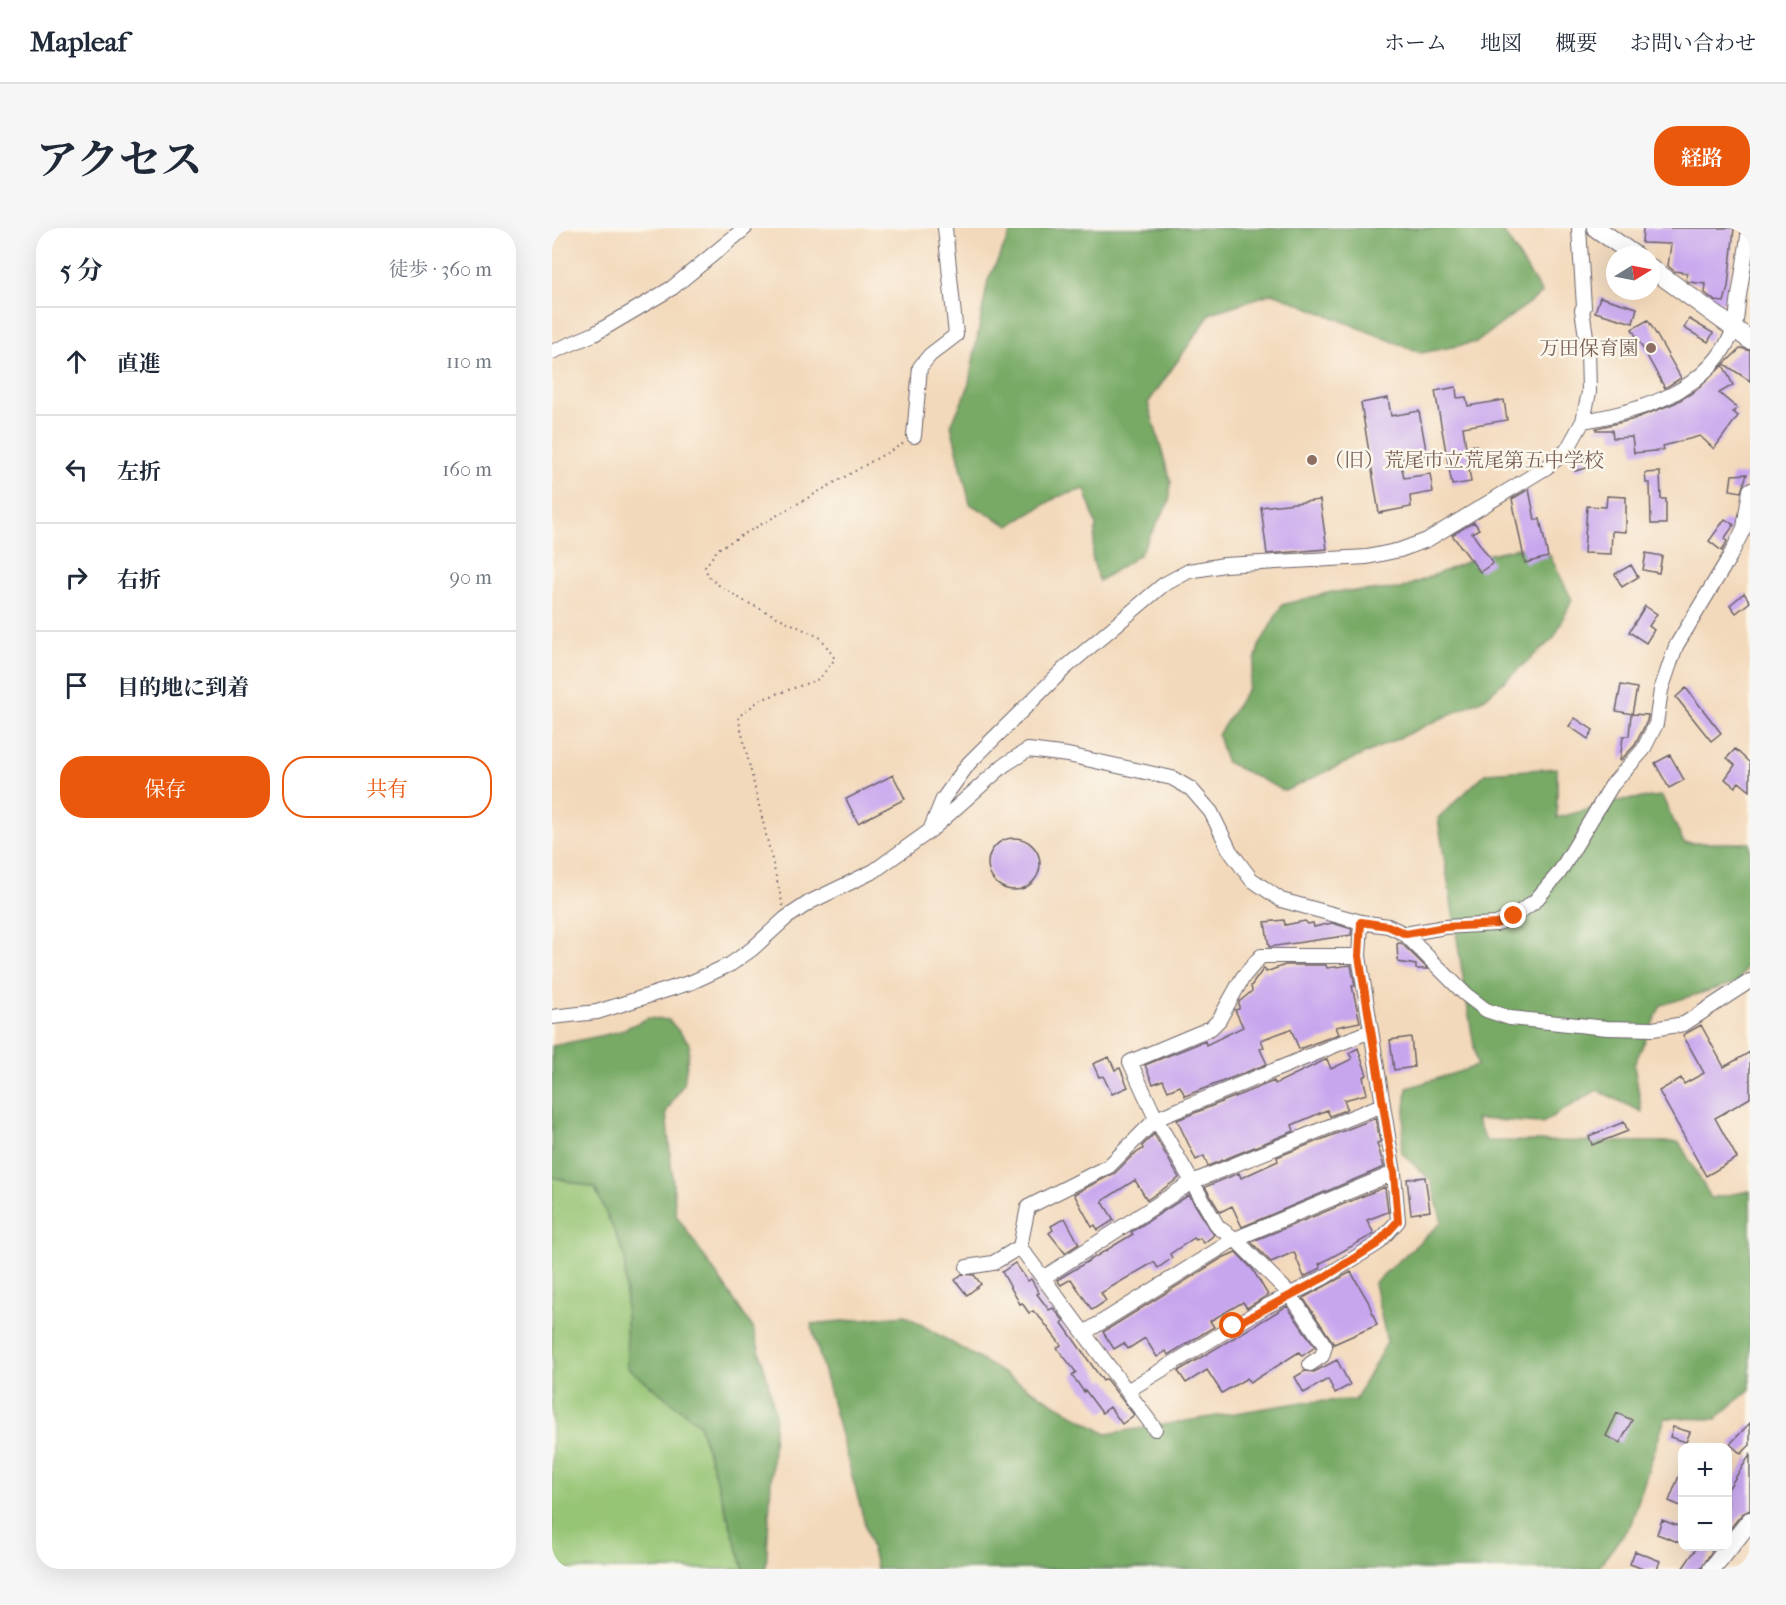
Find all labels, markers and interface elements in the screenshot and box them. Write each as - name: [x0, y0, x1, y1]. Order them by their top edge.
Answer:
- text: Mapleaf: [30, 25, 127, 58]
- text: ホーム: [1384, 31, 1447, 55]
- text: 地図: [1480, 31, 1522, 55]
- text: 概要: [1555, 31, 1597, 55]
- text: お問い合わせ: [1630, 31, 1756, 55]
- button: 経路: [1654, 126, 1750, 186]
- text: アクセス: [36, 136, 203, 185]
- north arrow: [1606, 246, 1660, 300]
- text: 5 分: [60, 255, 103, 286]
- text: 徒歩 · 360 m: [388, 258, 492, 281]
- place label: 万田保育園: [1539, 337, 1639, 360]
- marker: 万田保育園: [1644, 341, 1658, 355]
- icon: ahead: [60, 345, 93, 378]
- text: 110 m: [446, 350, 492, 373]
- text: 直進: [117, 351, 161, 377]
- place label: （旧）荒尾市立荒尾第五中学校: [1324, 449, 1604, 472]
- icon: left: [60, 453, 93, 486]
- marker: （旧）荒尾市立荒尾第五中学校: [1305, 453, 1319, 467]
- text: 160 m: [442, 458, 492, 481]
- text: 左折: [117, 459, 161, 485]
- icon: right: [60, 561, 93, 594]
- text: 90 m: [450, 566, 492, 589]
- text: 右折: [117, 567, 161, 593]
- icon: arrive: [60, 669, 93, 702]
- text: 目的地に到着: [117, 675, 249, 701]
- button: 保存: [60, 756, 270, 818]
- button: 共有: [282, 756, 492, 818]
- route end: [1500, 902, 1526, 928]
- route start: [1219, 1312, 1245, 1338]
- map controls: [1678, 1443, 1732, 1551]
- button: +: [1678, 1443, 1732, 1497]
- button: −: [1678, 1497, 1732, 1551]

